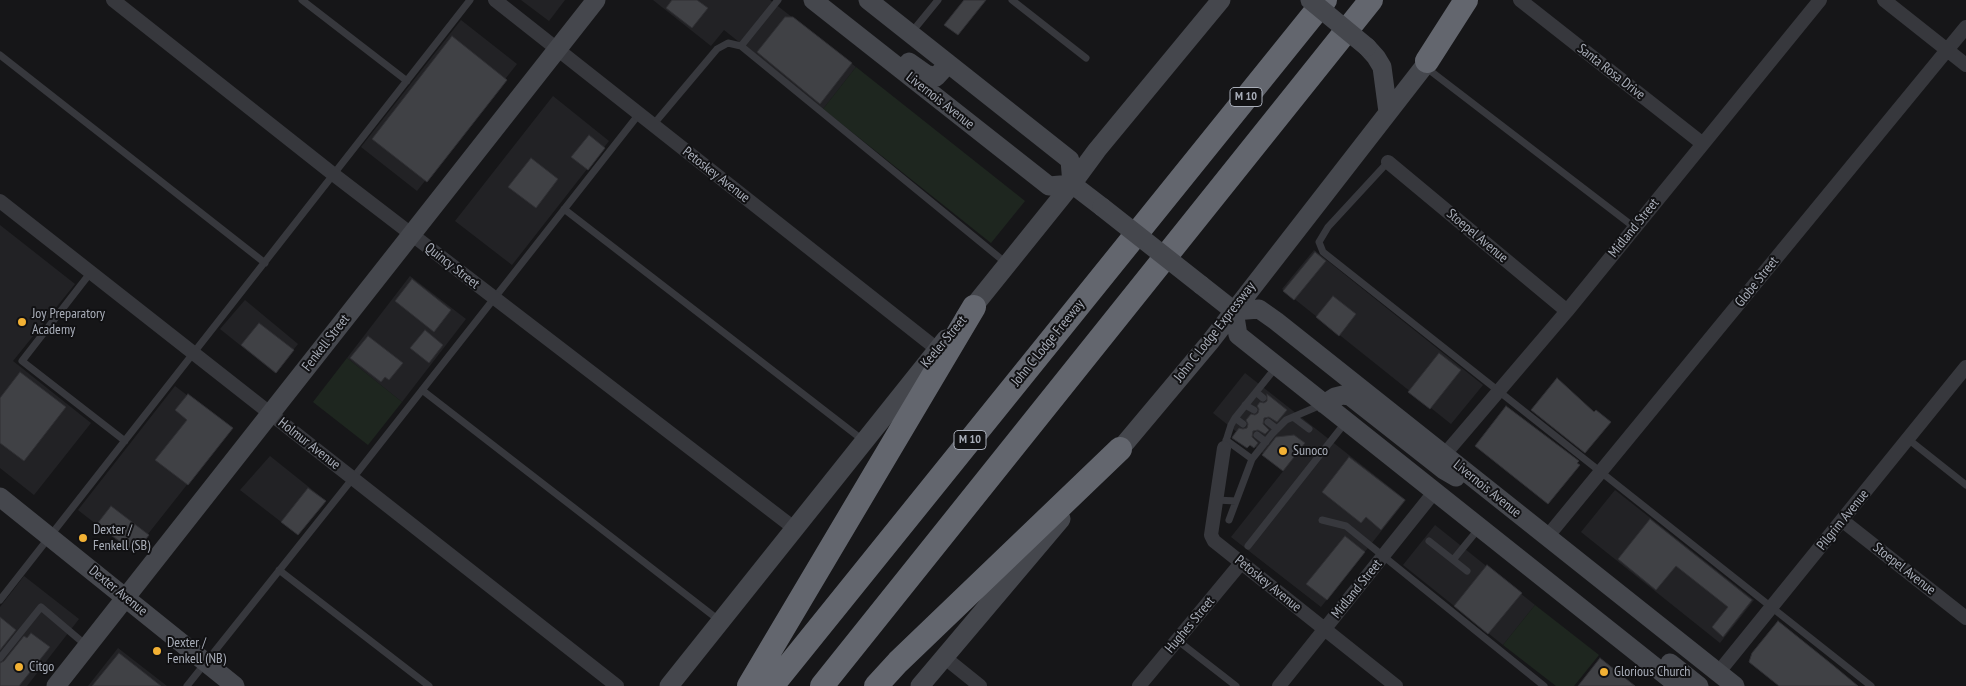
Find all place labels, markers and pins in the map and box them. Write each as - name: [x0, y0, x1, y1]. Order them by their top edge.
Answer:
- place label: Joy Preparatory Academy: [32, 306, 105, 338]
- marker: Joy Preparatory Academy: [16, 316, 28, 328]
- place label: Sunoco: [1293, 443, 1328, 459]
- marker: Sunoco: [1277, 445, 1289, 457]
- place label: Dexter / Fenkell (SB): [93, 522, 150, 554]
- marker: Dexter / Fenkell (SB): [77, 532, 89, 544]
- place label: Dexter / Fenkell (NB): [167, 635, 226, 668]
- marker: Dexter / Fenkell (NB): [151, 645, 163, 657]
- place label: Citgo: [29, 659, 54, 675]
- marker: Citgo: [13, 661, 25, 673]
- place label: Glorious Church: [1614, 664, 1691, 680]
- marker: Glorious Church: [1598, 666, 1610, 678]

